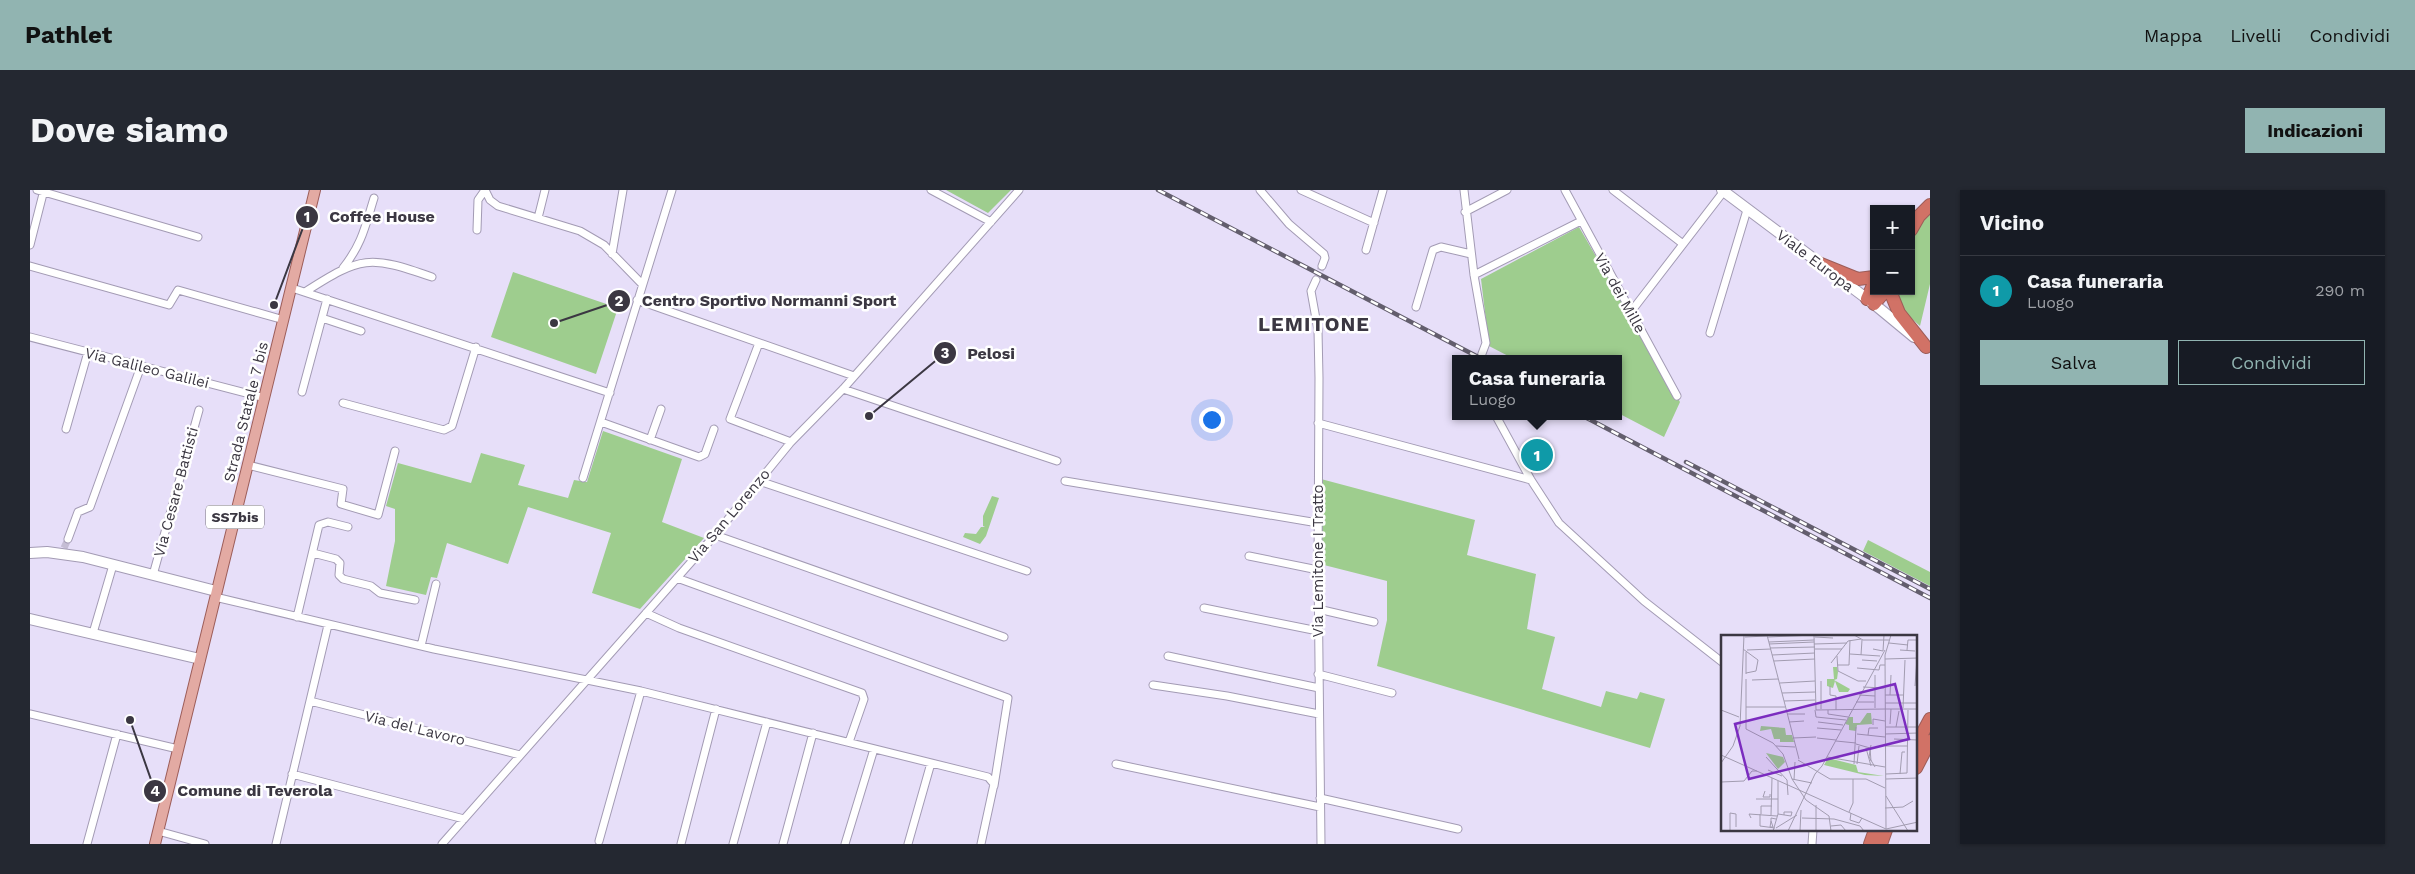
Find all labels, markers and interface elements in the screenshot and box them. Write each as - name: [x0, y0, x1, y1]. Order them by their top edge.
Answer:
- text: Pathlet: [25, 21, 112, 49]
- text: Mappa: [2144, 25, 2202, 46]
- text: Livelli: [2230, 25, 2281, 46]
- text: Condividi: [2309, 25, 2390, 46]
- button: Indicazioni: [2245, 108, 2385, 153]
- text: Dove siamo: [30, 109, 228, 151]
- callout: Coffee House: [294, 201, 445, 232]
- map controls: [1870, 205, 1915, 295]
- button: +: [1870, 205, 1915, 250]
- text: Coffee House: [329, 207, 435, 226]
- text: 1: [304, 208, 310, 226]
- text: Vicino: [1980, 210, 2044, 235]
- street label: Viale Europa: [1773, 226, 1858, 296]
- street label: Via dei Mille: [1591, 250, 1649, 336]
- button: −: [1870, 250, 1915, 295]
- text: Casa funeraria: [2027, 270, 2163, 293]
- text: 1: [1993, 281, 1999, 300]
- text: 290 m: [2315, 281, 2365, 300]
- callout: Centro Sportivo Normanni Sport: [606, 285, 906, 316]
- text: Centro Sportivo Normanni Sport: [642, 291, 896, 310]
- text: 2: [615, 292, 624, 310]
- text: Luogo: [2027, 293, 2074, 312]
- district label: LEMITONE: [1258, 312, 1370, 336]
- callout: Pelosi: [932, 337, 1025, 368]
- street label: Strada Statale 7 bis: [220, 340, 272, 484]
- button: Salva: [1980, 340, 2168, 385]
- button: Condividi: [2178, 340, 2365, 385]
- street label: Via Galileo Galilei: [83, 344, 211, 392]
- text: 3: [941, 344, 950, 362]
- text: Pelosi: [967, 344, 1015, 363]
- popup: [1452, 355, 1622, 420]
- text: Casa funeraria: [1469, 367, 1605, 390]
- text: Luogo: [1469, 390, 1516, 409]
- your location: [1199, 407, 1225, 433]
- street label: Via Cesare Battisti: [150, 425, 202, 559]
- pin: 1: [1521, 436, 1553, 474]
- street label: Via San Lorenzo: [684, 465, 774, 567]
- street label: Via Lemitone I Tratto: [1309, 485, 1327, 637]
- road number: SS7bis: [206, 506, 264, 528]
- inset map: [1721, 635, 1918, 832]
- street label: Via del Lavoro: [363, 707, 467, 749]
- callout: Comune di Teverola: [143, 775, 343, 806]
- text: Comune di Teverola: [177, 781, 333, 800]
- text: 4: [150, 782, 160, 800]

